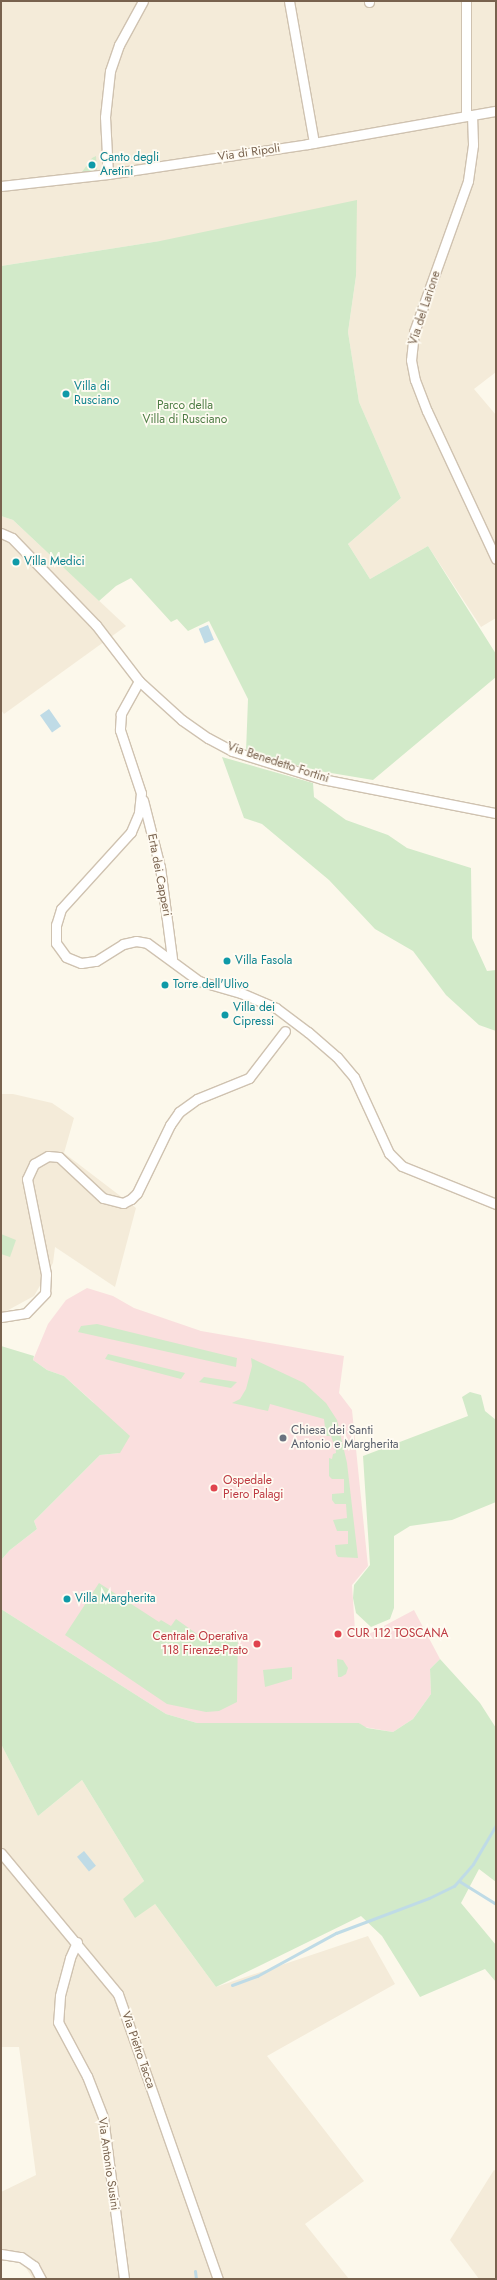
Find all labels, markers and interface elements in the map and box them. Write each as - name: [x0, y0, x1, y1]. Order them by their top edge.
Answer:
- street label: Via di Ripoli: [217, 141, 281, 165]
- place label: Canto degli Aretini: [100, 151, 159, 179]
- marker: Canto degli Aretini: [87, 160, 97, 170]
- street label: Via del Larione: [406, 269, 444, 347]
- place label: Villa di Rusciano: [74, 380, 119, 408]
- marker: Villa di Rusciano: [61, 389, 71, 399]
- park label: Parco della Villa di Rusciano: [143, 399, 227, 427]
- place label: Villa Medici: [24, 555, 85, 569]
- marker: Villa Medici: [11, 557, 21, 567]
- street label: Via Benedetto Fortini: [225, 740, 331, 786]
- street label: Erta dei Capperi: [144, 832, 174, 918]
- place label: Villa Fasola: [235, 954, 292, 968]
- marker: Villa Fasola: [222, 956, 232, 966]
- place label: Torre dell'Ulivo: [173, 978, 249, 992]
- marker: Torre dell'Ulivo: [160, 980, 170, 990]
- place label: Villa dei Cipressi: [233, 1001, 275, 1029]
- marker: Villa dei Cipressi: [220, 1010, 230, 1020]
- place label: Chiesa dei Santi Antonio e Margherita: [291, 1424, 399, 1452]
- marker: Chiesa dei Santi Antonio e Margherita: [278, 1433, 288, 1443]
- place label: Ospedale Piero Palagi: [223, 1474, 283, 1502]
- marker: Ospedale Piero Palagi: [208, 1482, 220, 1494]
- place label: Villa Margherita: [75, 1592, 156, 1606]
- marker: Villa Margherita: [62, 1594, 72, 1604]
- place label: CUR 112 TOSCANA: [347, 1627, 448, 1641]
- marker: CUR 112 TOSCANA: [332, 1628, 344, 1640]
- place label: Centrale Operativa 118 Firenze-Prato: [153, 1630, 248, 1658]
- marker: Centrale Operativa 118 Firenze-Prato: [251, 1638, 263, 1650]
- street label: Via Pietro Tacca: [118, 2010, 158, 2090]
- street label: Via Antonio Susini: [94, 2117, 122, 2211]

